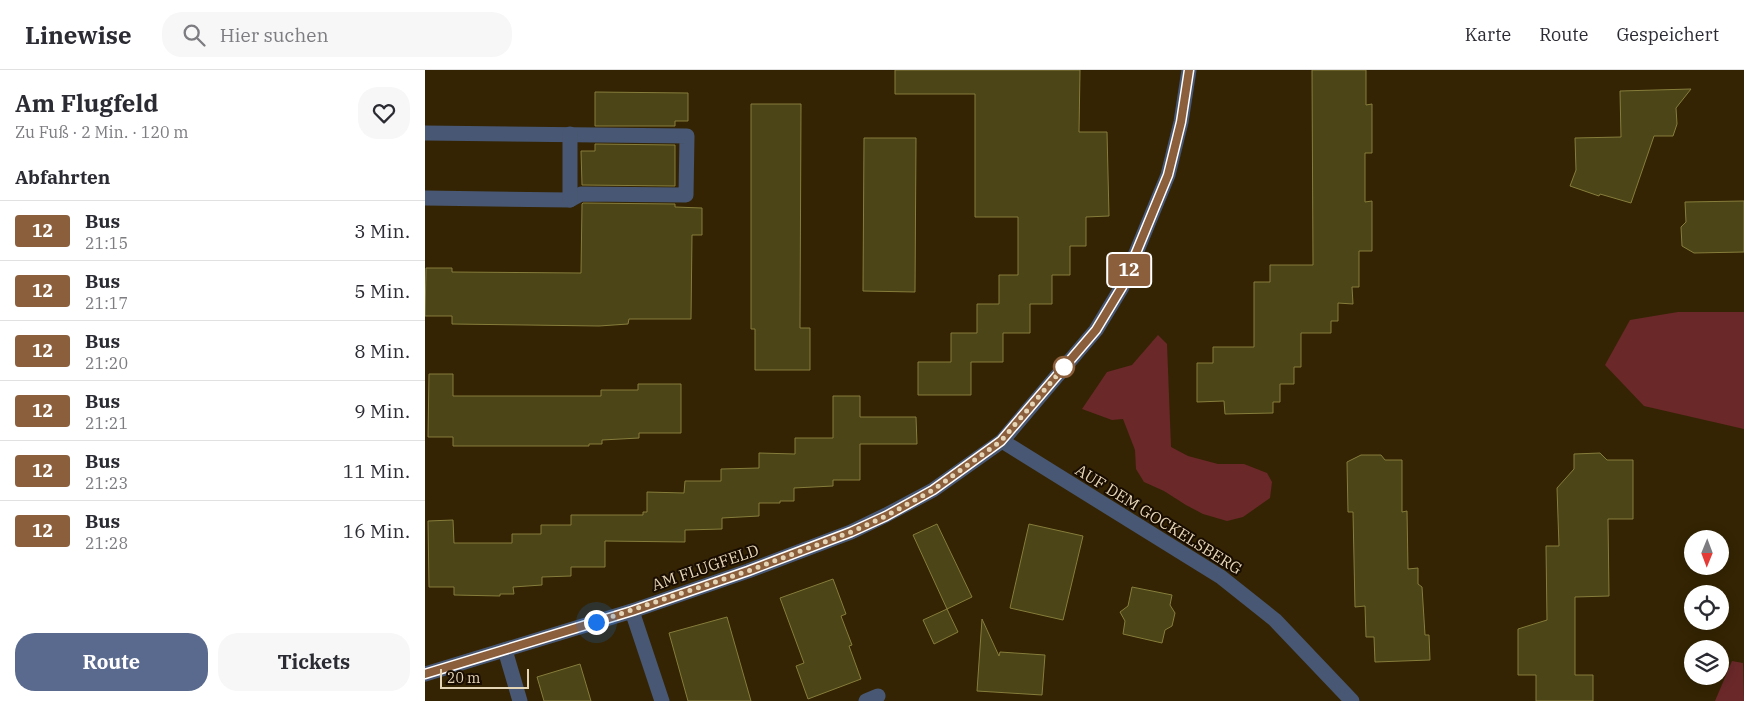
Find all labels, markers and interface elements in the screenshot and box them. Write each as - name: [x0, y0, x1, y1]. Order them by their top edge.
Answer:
- search box: [162, 12, 512, 57]
- text: Linewise: [25, 19, 132, 51]
- icon: search: [180, 21, 208, 49]
- text: Hier suchen: [220, 23, 329, 47]
- text: Karte: [1465, 23, 1511, 46]
- text: Route: [1539, 23, 1588, 46]
- text: Gespeichert: [1616, 23, 1719, 46]
- text: Am Flugfeld: [15, 87, 158, 119]
- button: heart: [358, 87, 410, 139]
- text: Zu Fuß · 2 Min. · 120 m: [15, 122, 189, 142]
- text: Abfahrten: [15, 165, 110, 189]
- text: Bus: [85, 209, 120, 233]
- text: 12: [32, 219, 53, 242]
- text: 3 Min.: [354, 219, 410, 243]
- text: 21:15: [85, 233, 128, 253]
- line badge: 12: [1107, 254, 1151, 286]
- text: 12: [1118, 258, 1140, 281]
- text: Bus: [85, 269, 120, 293]
- text: 12: [32, 279, 53, 302]
- text: 5 Min.: [354, 279, 410, 303]
- text: 21:17: [85, 293, 128, 313]
- text: Bus: [85, 329, 120, 353]
- text: 12: [32, 339, 53, 362]
- text: 8 Min.: [354, 339, 410, 363]
- text: 21:20: [85, 353, 128, 373]
- unlabelled marker: [1053, 356, 1075, 378]
- text: Bus: [85, 389, 120, 413]
- text: 12: [32, 399, 53, 422]
- text: 9 Min.: [354, 399, 410, 423]
- text: 21:21: [85, 413, 128, 433]
- text: Bus: [85, 449, 120, 473]
- text: 12: [32, 459, 53, 482]
- text: 11 Min.: [343, 459, 410, 483]
- street label: AUF DEM GOCKELSBERG: [1072, 459, 1246, 579]
- text: 21:23: [85, 473, 128, 493]
- text: Bus: [85, 509, 120, 533]
- text: 12: [32, 519, 53, 542]
- text: 16 Min.: [343, 519, 410, 543]
- north arrow: [1684, 530, 1729, 575]
- map controls: [1684, 530, 1729, 685]
- text: 21:28: [85, 533, 128, 553]
- street label: AM FLUGFELD: [649, 539, 761, 595]
- button: locate: [1684, 585, 1729, 630]
- your location: [584, 610, 609, 635]
- button: Route: [15, 633, 208, 691]
- button: Tickets: [218, 633, 410, 691]
- button: layers: [1684, 640, 1729, 685]
- scale bar: [440, 666, 529, 689]
- text: 20 m: [447, 669, 480, 687]

